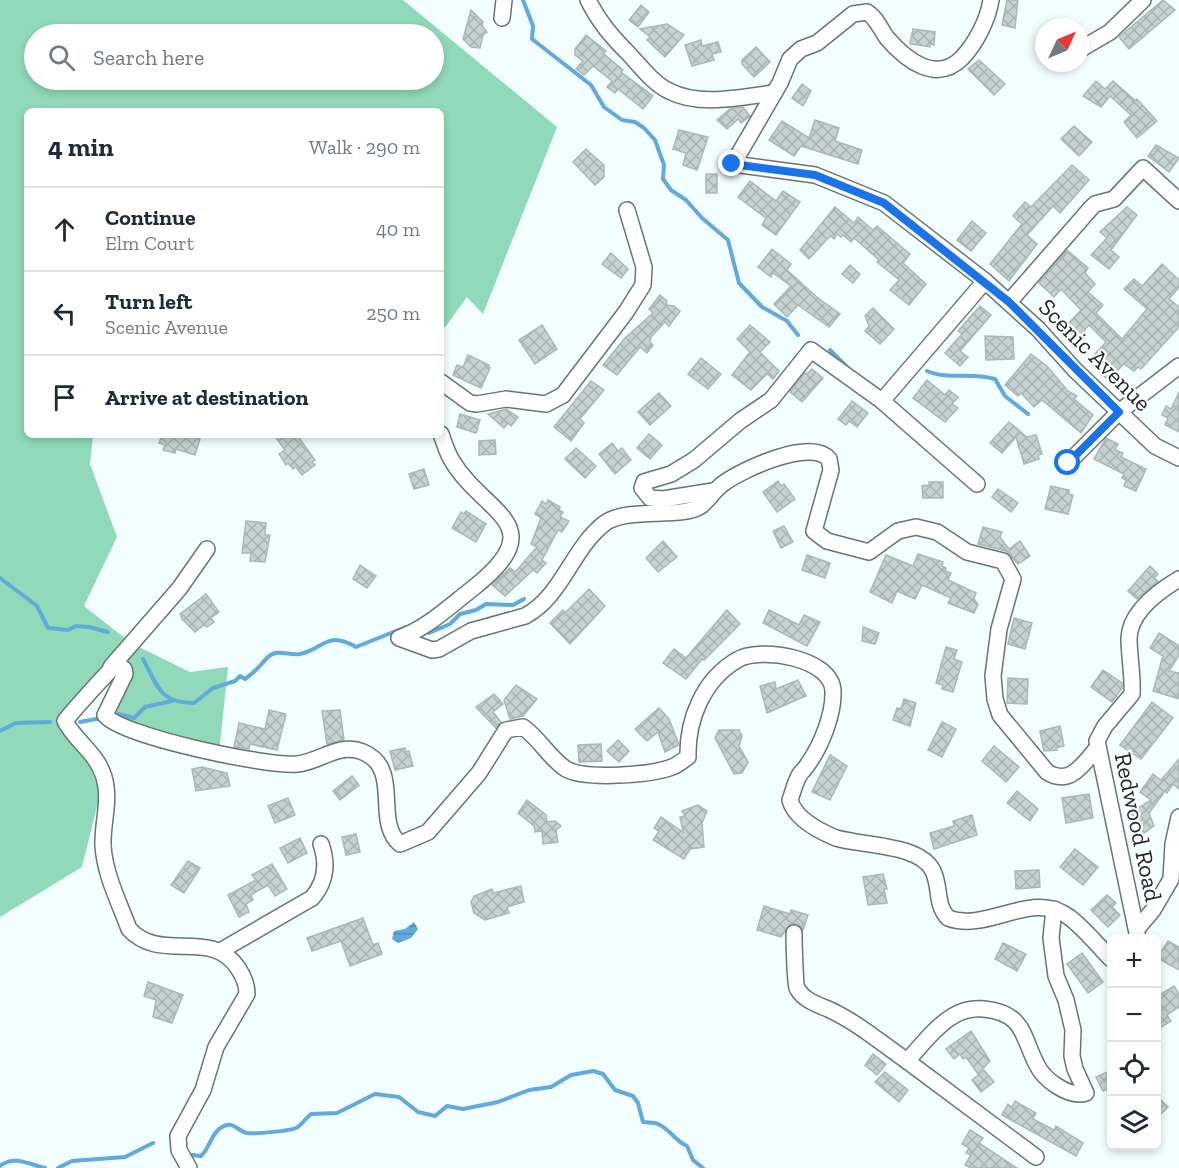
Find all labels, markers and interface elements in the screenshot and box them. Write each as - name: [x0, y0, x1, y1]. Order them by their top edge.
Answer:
- north arrow: [1035, 18, 1089, 72]
- search box: [24, 24, 444, 90]
- icon: search: [45, 41, 78, 74]
- text: Search here: [93, 44, 204, 71]
- text: 4 min: [48, 131, 114, 163]
- text: Walk · 290 m: [309, 135, 420, 159]
- route end: [718, 150, 744, 176]
- text: Continue: [105, 204, 196, 231]
- icon: ahead: [48, 213, 81, 246]
- text: 40 m: [376, 217, 420, 241]
- text: Elm Court: [105, 231, 194, 255]
- text: Turn left: [105, 288, 192, 315]
- street label: Scenic Avenue: [1033, 292, 1158, 417]
- icon: left: [48, 297, 81, 330]
- text: 250 m: [366, 301, 420, 325]
- text: Scenic Avenue: [105, 315, 228, 339]
- icon: arrive: [48, 381, 81, 414]
- text: Arrive at destination: [105, 384, 308, 411]
- route start: [1054, 449, 1080, 475]
- street label: Redwood Road: [1109, 750, 1168, 904]
- map controls: [1107, 934, 1161, 1150]
- button: +: [1107, 934, 1161, 988]
- button: −: [1107, 988, 1161, 1042]
- button: locate: [1107, 1042, 1161, 1096]
- button: layers: [1107, 1096, 1161, 1150]

